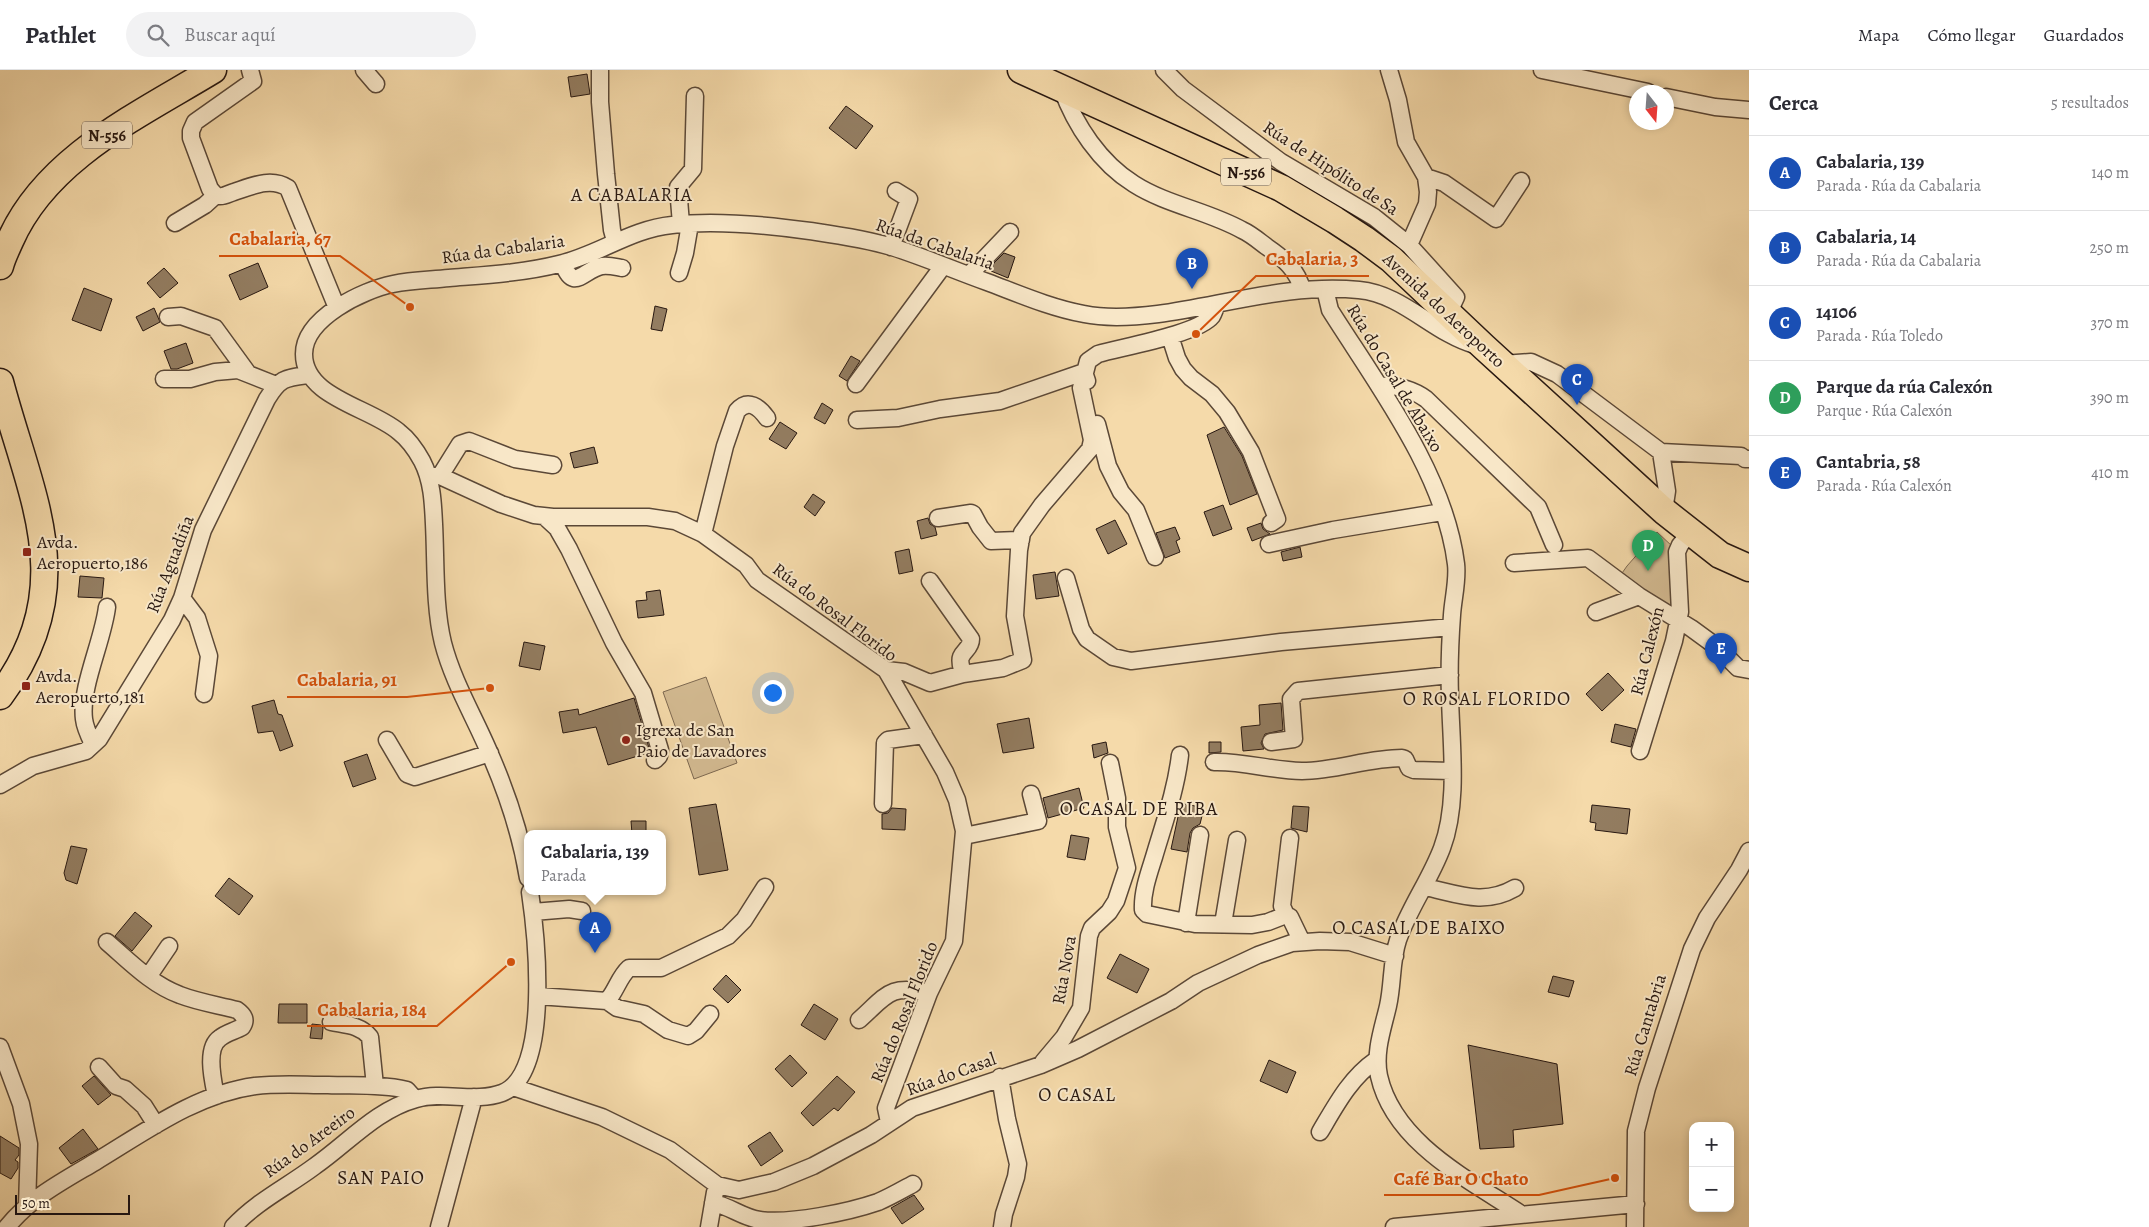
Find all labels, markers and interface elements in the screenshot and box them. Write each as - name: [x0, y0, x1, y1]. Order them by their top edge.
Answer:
- search box: [126, 12, 476, 57]
- text: Pathlet: [25, 19, 96, 51]
- icon: search: [144, 21, 172, 49]
- text: Buscar aquí: [184, 22, 276, 48]
- text: Mapa: [1858, 23, 1899, 47]
- text: Cómo llegar: [1927, 23, 2016, 47]
- text: Guardados: [2044, 23, 2124, 47]
- north arrow: [1629, 85, 1674, 130]
- text: Cerca: [1769, 89, 1819, 117]
- text: 5 resultados: [2051, 92, 2129, 114]
- street label: Rúa de Hipólito de Sa: [1259, 115, 1404, 221]
- road number: N-556: [82, 122, 132, 148]
- text: Cabalaria, 139: [1816, 149, 1924, 175]
- road number: N-556: [1221, 158, 1271, 185]
- text: A: [1780, 162, 1790, 184]
- text: 140 m: [2091, 162, 2129, 184]
- text: Parada · Rúa da Cabalaria: [1816, 175, 1981, 197]
- district label: A CABALARIA: [570, 182, 693, 208]
- street label: Rúa da Cabalaria: [872, 212, 998, 276]
- callout: Cabalaria, 67: [219, 222, 340, 256]
- text: Cabalaria, 14: [1816, 224, 1916, 250]
- text: Cabalaria, 67: [229, 226, 332, 252]
- street label: Rúa da Cabalaria: [440, 228, 567, 270]
- text: B: [1780, 237, 1790, 259]
- text: 250 m: [2090, 237, 2129, 259]
- callout: Cabalaria, 3: [1256, 242, 1369, 276]
- text: Cabalaria, 3: [1266, 246, 1358, 272]
- street label: Avenida do Aeroporto: [1377, 246, 1510, 373]
- pin: B: [1176, 248, 1208, 289]
- text: Parada · Rúa da Cabalaria: [1816, 250, 1981, 272]
- street label: Rúa do Casal de Abaixo: [1341, 299, 1449, 457]
- text: 14106: [1816, 299, 1857, 325]
- text: C: [1780, 312, 1790, 334]
- text: 370 m: [2091, 312, 2129, 334]
- text: Parada · Rúa Toledo: [1816, 325, 1943, 347]
- pin: C: [1561, 364, 1593, 405]
- text: Parque da rúa Calexón: [1816, 374, 1993, 400]
- text: D: [1779, 387, 1791, 409]
- text: 390 m: [2090, 387, 2129, 409]
- text: Parque · Rúa Calexón: [1816, 400, 1952, 422]
- text: Cantabria, 58: [1816, 449, 1921, 475]
- text: E: [1780, 462, 1790, 484]
- text: 410 m: [2091, 462, 2129, 484]
- text: Parada · Rúa Calexón: [1816, 475, 1952, 497]
- street label: Rúa Aguadiña: [140, 511, 200, 616]
- place label: Avda. Aeropuerto,186: [36, 530, 148, 575]
- pin: D: [1632, 530, 1664, 571]
- marker: Avda. Aeropuerto,186: [21, 546, 33, 558]
- street label: Rúa do Rosal Florido: [768, 557, 902, 667]
- street label: Rúa Calexón: [1624, 604, 1670, 698]
- pin: E: [1705, 633, 1737, 674]
- callout: Cabalaria, 91: [287, 663, 407, 697]
- place label: Avda. Aeropuerto,181: [35, 664, 145, 709]
- text: Cabalaria, 91: [297, 667, 397, 693]
- marker: Avda. Aeropuerto,181: [20, 680, 32, 692]
- your location: [760, 680, 786, 706]
- district label: O ROSAL FLORIDO: [1403, 686, 1571, 712]
- place label: Igrexa de San Paio de Lavadores: [636, 718, 767, 763]
- marker: Igrexa de San Paio de Lavadores: [620, 734, 632, 746]
- district label: O CASAL DE RIBA: [1060, 796, 1218, 822]
- popup: [524, 830, 666, 895]
- text: Cabalaria, 139: [541, 839, 649, 865]
- text: Parada: [541, 865, 586, 887]
- pin: A: [579, 912, 611, 953]
- district label: O CASAL DE BAIXO: [1332, 915, 1506, 941]
- street label: Rúa Nova: [1046, 933, 1082, 1006]
- street label: Rúa do Rosal Florido: [865, 938, 943, 1086]
- street label: Rúa Cantabria: [1618, 970, 1672, 1079]
- callout: Cabalaria, 184: [307, 992, 437, 1026]
- text: Cabalaria, 184: [317, 997, 427, 1023]
- street label: Rúa do Casal: [903, 1046, 1000, 1101]
- district label: O CASAL: [1038, 1082, 1116, 1108]
- street label: Rúa do Areeiro: [258, 1101, 360, 1183]
- map controls: [1689, 1122, 1734, 1212]
- button: +: [1689, 1122, 1734, 1167]
- callout: Café Bar O Chato: [1384, 1161, 1539, 1195]
- district label: SAN PAIO: [337, 1165, 425, 1191]
- text: Café Bar O Chato: [1394, 1166, 1529, 1192]
- button: −: [1689, 1167, 1734, 1212]
- scale bar: [15, 1192, 130, 1215]
- text: 50 m: [22, 1194, 50, 1213]

